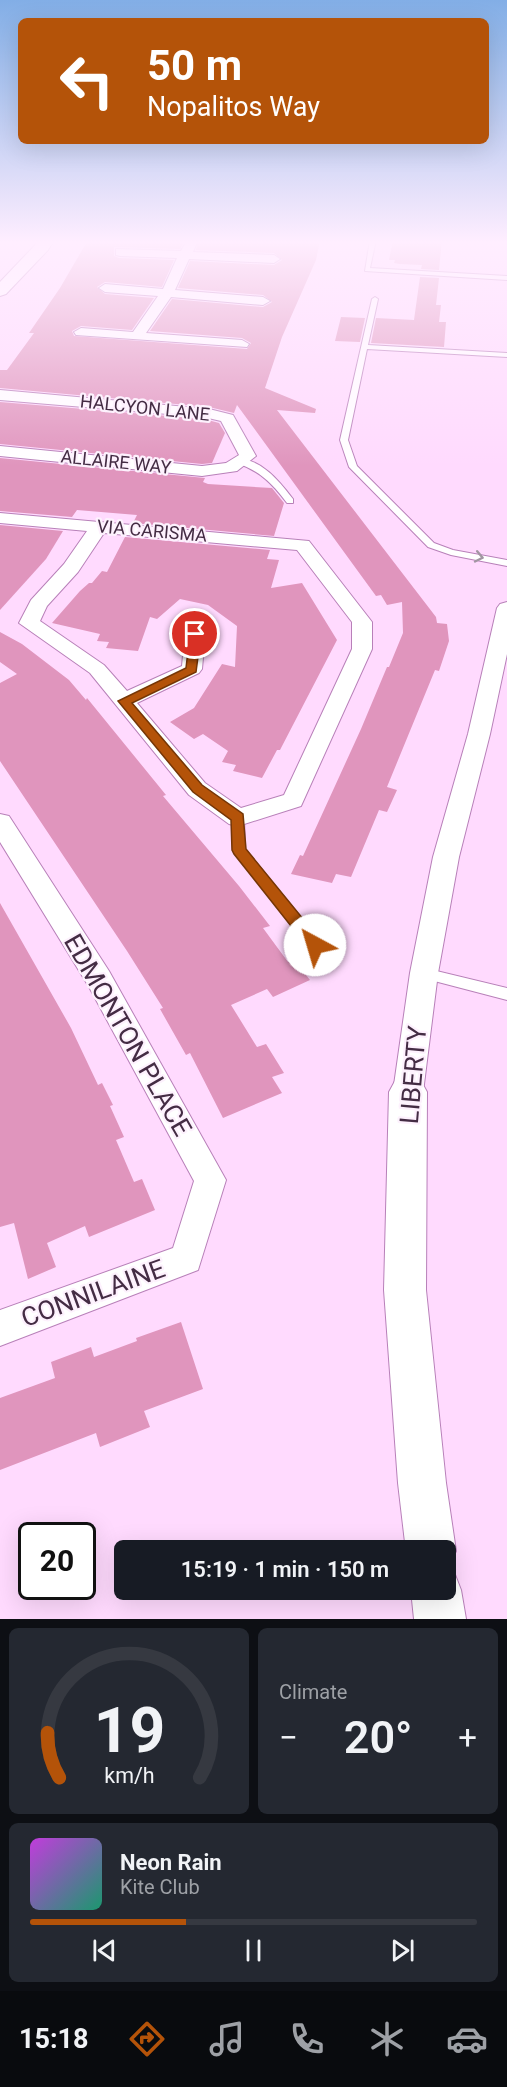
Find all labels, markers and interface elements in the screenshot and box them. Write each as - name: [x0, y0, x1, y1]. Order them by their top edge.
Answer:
- text: 50 m: [147, 41, 242, 90]
- icon: left: [48, 42, 126, 120]
- text: Nopalitos Way: [147, 91, 320, 123]
- street label: HALCYON LANE: [79, 390, 211, 425]
- street label: ALLAIRE WAY: [60, 445, 173, 478]
- street label: VIA CARISMA: [96, 515, 208, 546]
- one-way arrow: [474, 550, 484, 563]
- pin: [169, 608, 220, 659]
- icon: arrive: [178, 617, 211, 650]
- position arrow: [283, 913, 347, 977]
- street label: EDMONTON PLACE: [58, 929, 198, 1141]
- street label: LIBERTY: [394, 1024, 432, 1125]
- street label: CONNILAINE: [17, 1253, 169, 1333]
- speed limit sign: 20: [18, 1522, 96, 1600]
- text: 15:19 · 1 min · 150 m: [181, 1557, 389, 1582]
- text: Climate: [279, 1680, 347, 1704]
- text: 19: [93, 1694, 165, 1767]
- text: 20°: [344, 1711, 412, 1764]
- text: −: [279, 1718, 298, 1757]
- text: +: [458, 1718, 477, 1757]
- text: km/h: [104, 1763, 154, 1788]
- text: Neon Rain: [120, 1850, 222, 1875]
- text: Kite Club: [120, 1875, 200, 1899]
- icon: previous: [88, 1934, 121, 1967]
- icon: pause: [237, 1934, 270, 1967]
- icon: next: [386, 1934, 419, 1967]
- icon: directions: [126, 2018, 168, 2060]
- icon: music: [206, 2018, 248, 2060]
- icon: phone: [286, 2018, 328, 2060]
- icon: climate: [366, 2018, 408, 2060]
- icon: car: [446, 2018, 488, 2060]
- text: 15:18: [19, 2023, 89, 2055]

